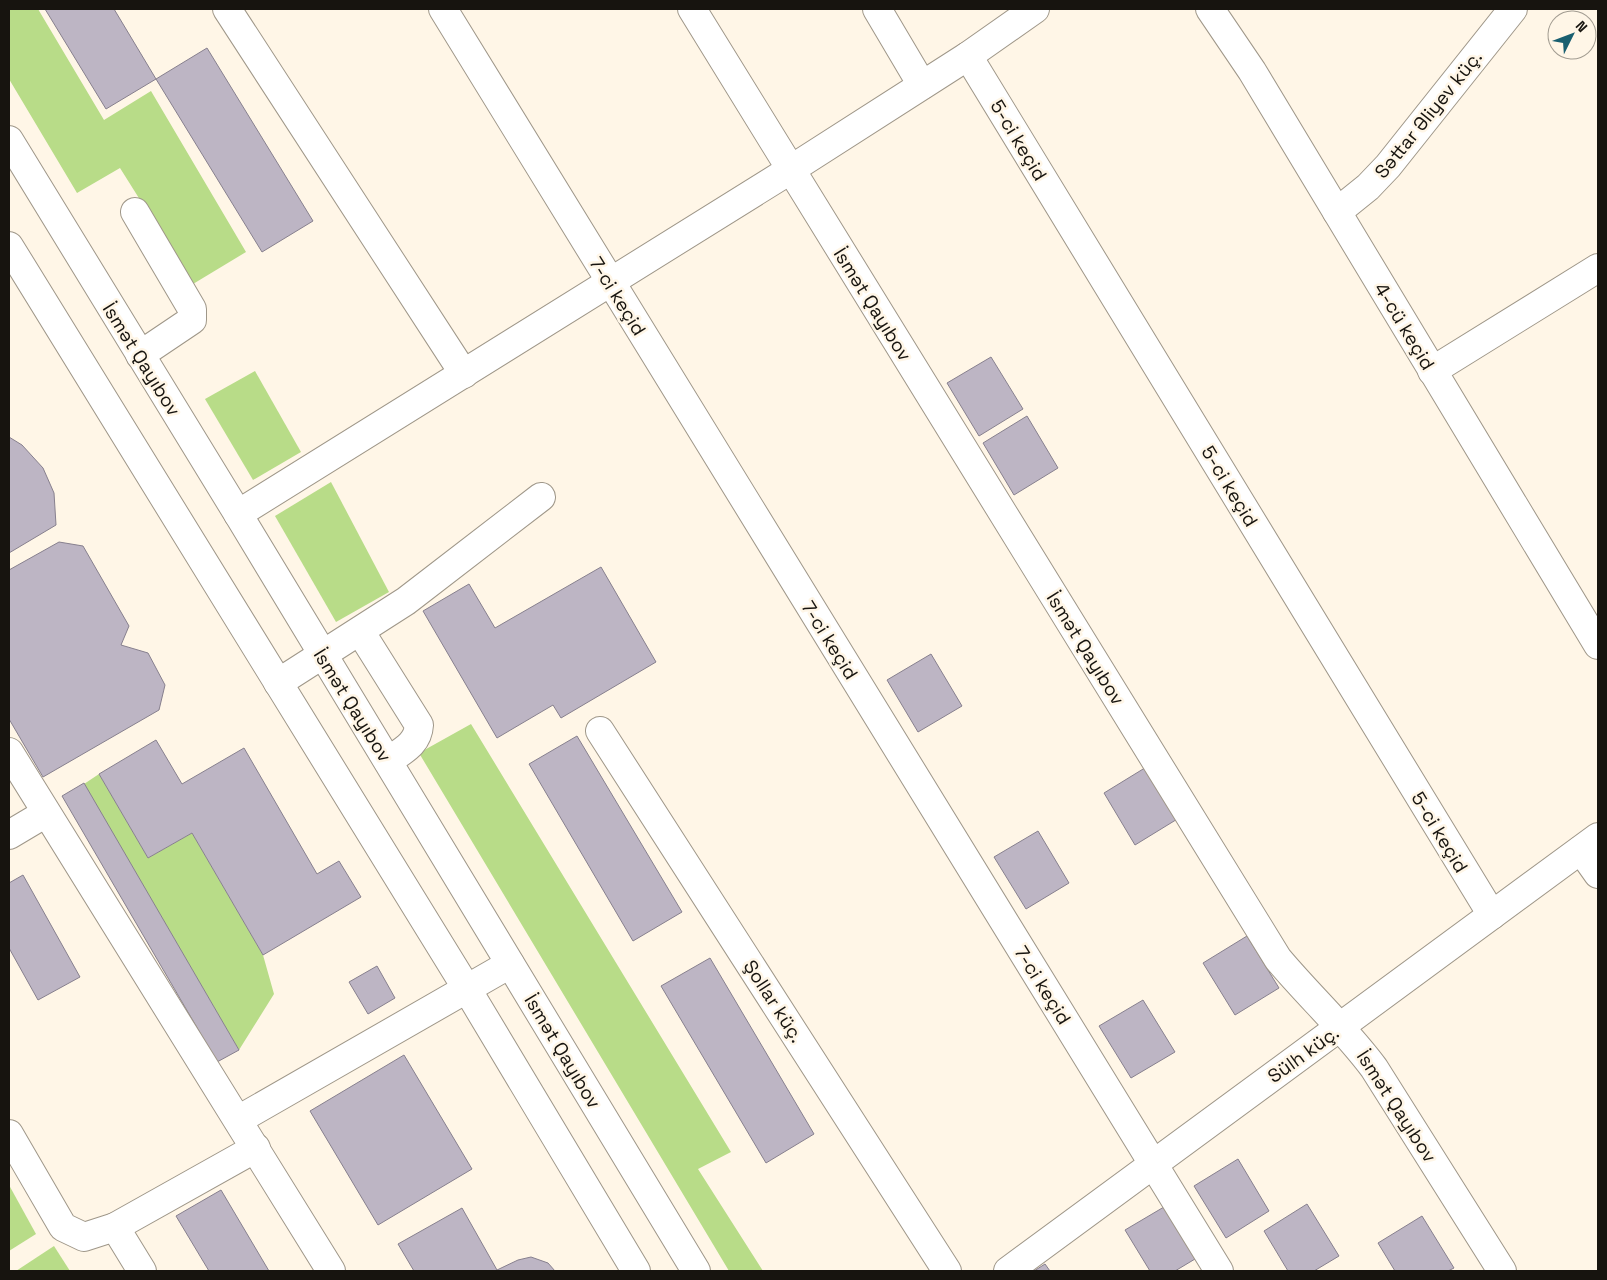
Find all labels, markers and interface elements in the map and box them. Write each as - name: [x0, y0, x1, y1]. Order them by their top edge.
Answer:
- north arrow: [1547, 10, 1597, 60]
- text: N: [1572, 17, 1591, 36]
- street label: Səttar Əliyev küç.: [1369, 45, 1488, 184]
- street label: 5-ci keçid: [985, 95, 1053, 185]
- street label: İsmət Qayıbov: [828, 243, 917, 366]
- street label: 7-ci keçid: [584, 252, 652, 340]
- street label: 4-cü keçid: [1369, 278, 1440, 375]
- street label: İsmət Qayıbov: [97, 298, 186, 421]
- street label: 5-ci keçid: [1196, 441, 1264, 531]
- street label: İsmət Qayıbov: [1041, 587, 1130, 710]
- street label: 7-ci keçid: [796, 596, 864, 684]
- street label: İsmət Qayıbov: [308, 644, 397, 767]
- street label: 5-ci keçid: [1406, 787, 1474, 877]
- street label: 7-ci keçid: [1009, 941, 1077, 1029]
- street label: Şollar küç.: [738, 955, 810, 1047]
- street label: İsmət Qayıbov: [519, 990, 607, 1113]
- street label: Sülh küç.: [1263, 1020, 1344, 1089]
- street label: İsmət Qayıbov: [1351, 1045, 1442, 1167]

